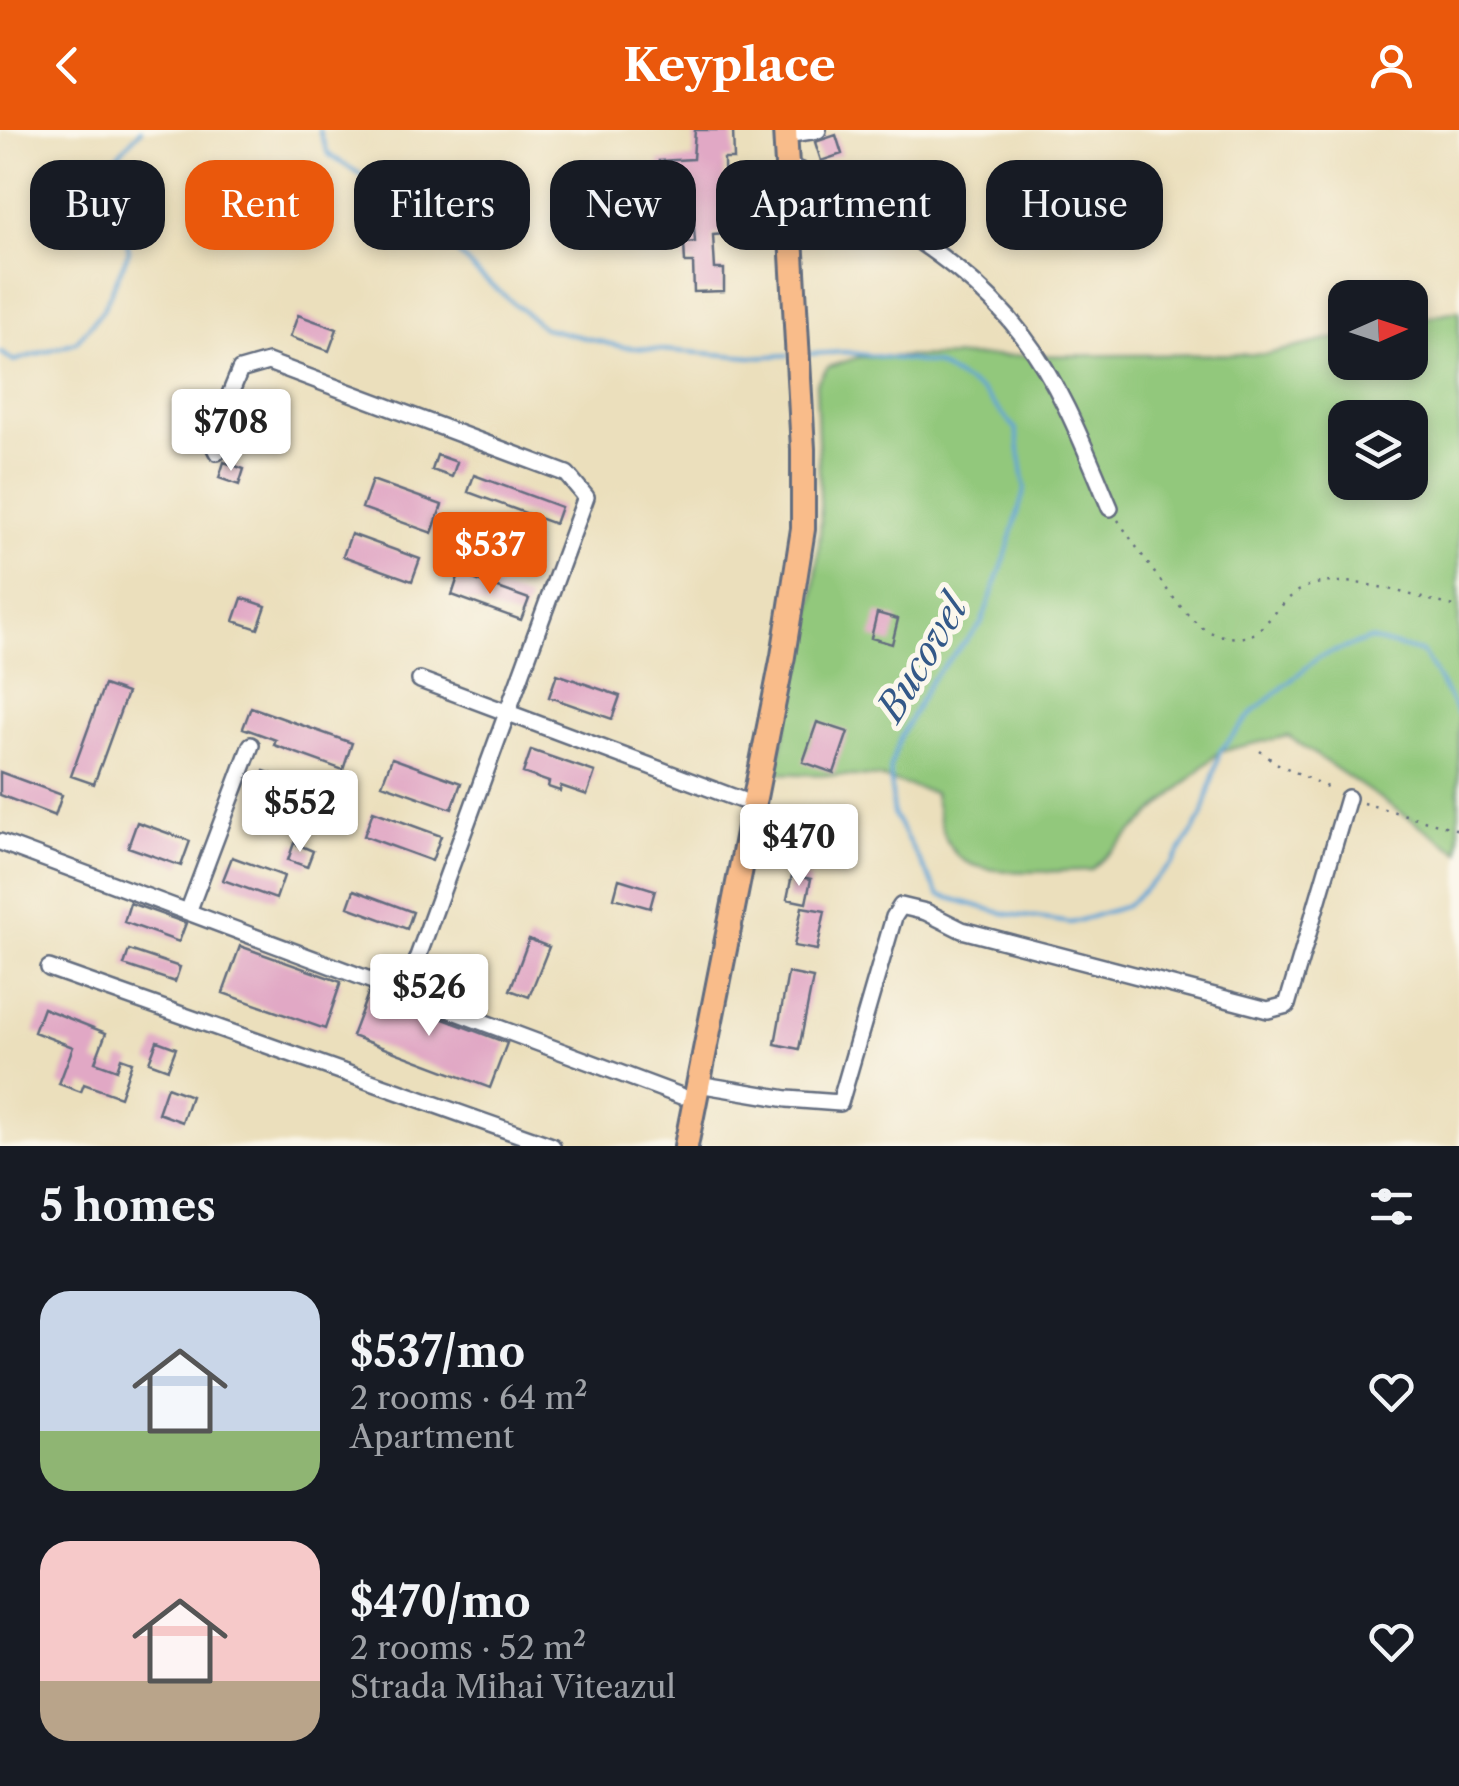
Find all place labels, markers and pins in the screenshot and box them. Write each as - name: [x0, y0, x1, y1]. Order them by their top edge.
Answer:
- pin: $708: [172, 389, 290, 474]
- pin: $537: [431, 512, 549, 597]
- pin: $552: [241, 770, 359, 855]
- pin: $470: [740, 804, 858, 889]
- pin: $526: [370, 954, 488, 1039]

